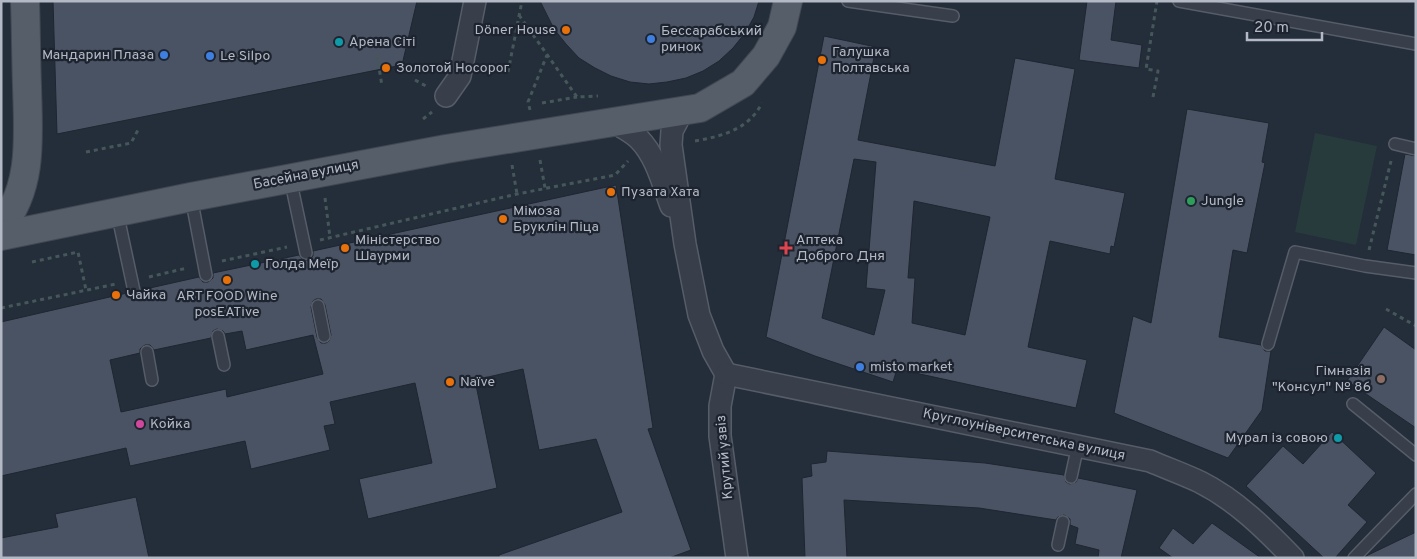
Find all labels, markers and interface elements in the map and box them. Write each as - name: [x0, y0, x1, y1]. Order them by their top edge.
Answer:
- scale bar: [1247, 10, 1322, 42]
- text: 20 m: [1254, 19, 1289, 38]
- place label: Döner House: [474, 22, 556, 39]
- place label: Бессарабський ринок: [661, 23, 762, 56]
- marker: Döner House: [560, 24, 572, 36]
- marker: Бессарабський ринок: [645, 33, 657, 45]
- place label: Арена Сіті: [349, 34, 416, 51]
- marker: Арена Сіті: [333, 36, 345, 48]
- place label: Галушка Полтавська: [832, 44, 910, 77]
- place label: Мандарин Плаза: [42, 47, 154, 64]
- place label: Le Silpo: [220, 48, 270, 65]
- marker: Мандарин Плаза: [158, 49, 170, 61]
- marker: Le Silpo: [204, 50, 216, 62]
- marker: Галушка Полтавська: [816, 54, 828, 66]
- place label: Золотой Носорог: [396, 60, 510, 77]
- marker: Золотой Носорог: [380, 62, 392, 74]
- street label: Басейна вулиця: [252, 156, 360, 194]
- place label: Пузата Хата: [621, 184, 700, 201]
- marker: Пузата Хата: [605, 186, 617, 198]
- place label: Jungle: [1201, 193, 1244, 210]
- marker: Jungle: [1185, 195, 1197, 207]
- place label: Мімоза Бруклін Піца: [513, 203, 599, 236]
- marker: Мімоза Бруклін Піца: [497, 213, 509, 225]
- place label: Міністерство Шаурми: [355, 232, 440, 265]
- place label: Аптека Доброго Дня: [796, 232, 885, 265]
- marker: Міністерство Шаурми: [339, 242, 351, 254]
- marker: Аптека Доброго Дня: [780, 242, 792, 254]
- place label: Голда Меїр: [265, 256, 339, 273]
- marker: Голда Меїр: [249, 258, 261, 270]
- marker: ART FOOD Wine posEATive: [221, 274, 233, 286]
- place label: Чайка: [126, 287, 166, 304]
- place label: ART FOOD Wine posEATive: [177, 288, 277, 321]
- marker: Чайка: [110, 289, 122, 301]
- place label: misto market: [870, 359, 953, 376]
- marker: misto market: [854, 361, 866, 373]
- place label: Гімназія "Консул" № 86: [1272, 363, 1371, 396]
- marker: Гімназія "Консул" № 86: [1375, 373, 1387, 385]
- place label: Naïve: [460, 374, 495, 391]
- marker: Naïve: [444, 376, 456, 388]
- street label: Круглоуніверситетська вулиця: [921, 405, 1127, 465]
- street label: Крутий узвіз: [713, 414, 737, 500]
- place label: Койка: [150, 416, 190, 433]
- marker: Койка: [134, 418, 146, 430]
- place label: Мурал із совою: [1225, 430, 1328, 447]
- marker: Мурал із совою: [1332, 432, 1344, 444]

